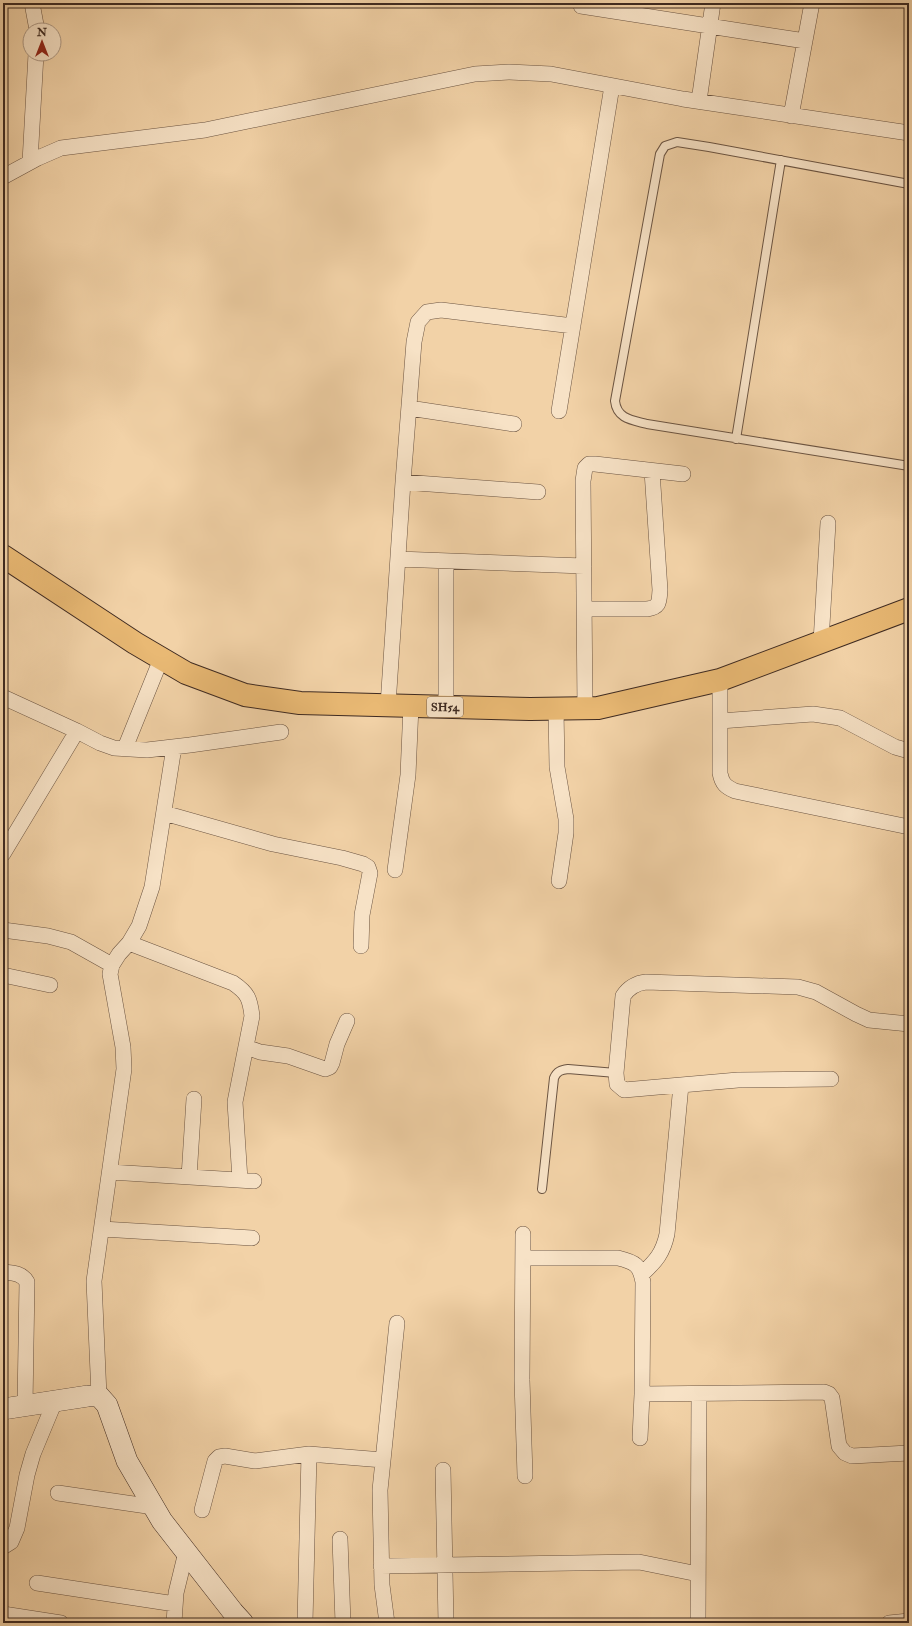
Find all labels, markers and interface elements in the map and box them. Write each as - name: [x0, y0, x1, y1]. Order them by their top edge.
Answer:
- north arrow: [22, 22, 62, 62]
- text: N: [36, 26, 48, 39]
- road number: SH54: [427, 697, 463, 717]

